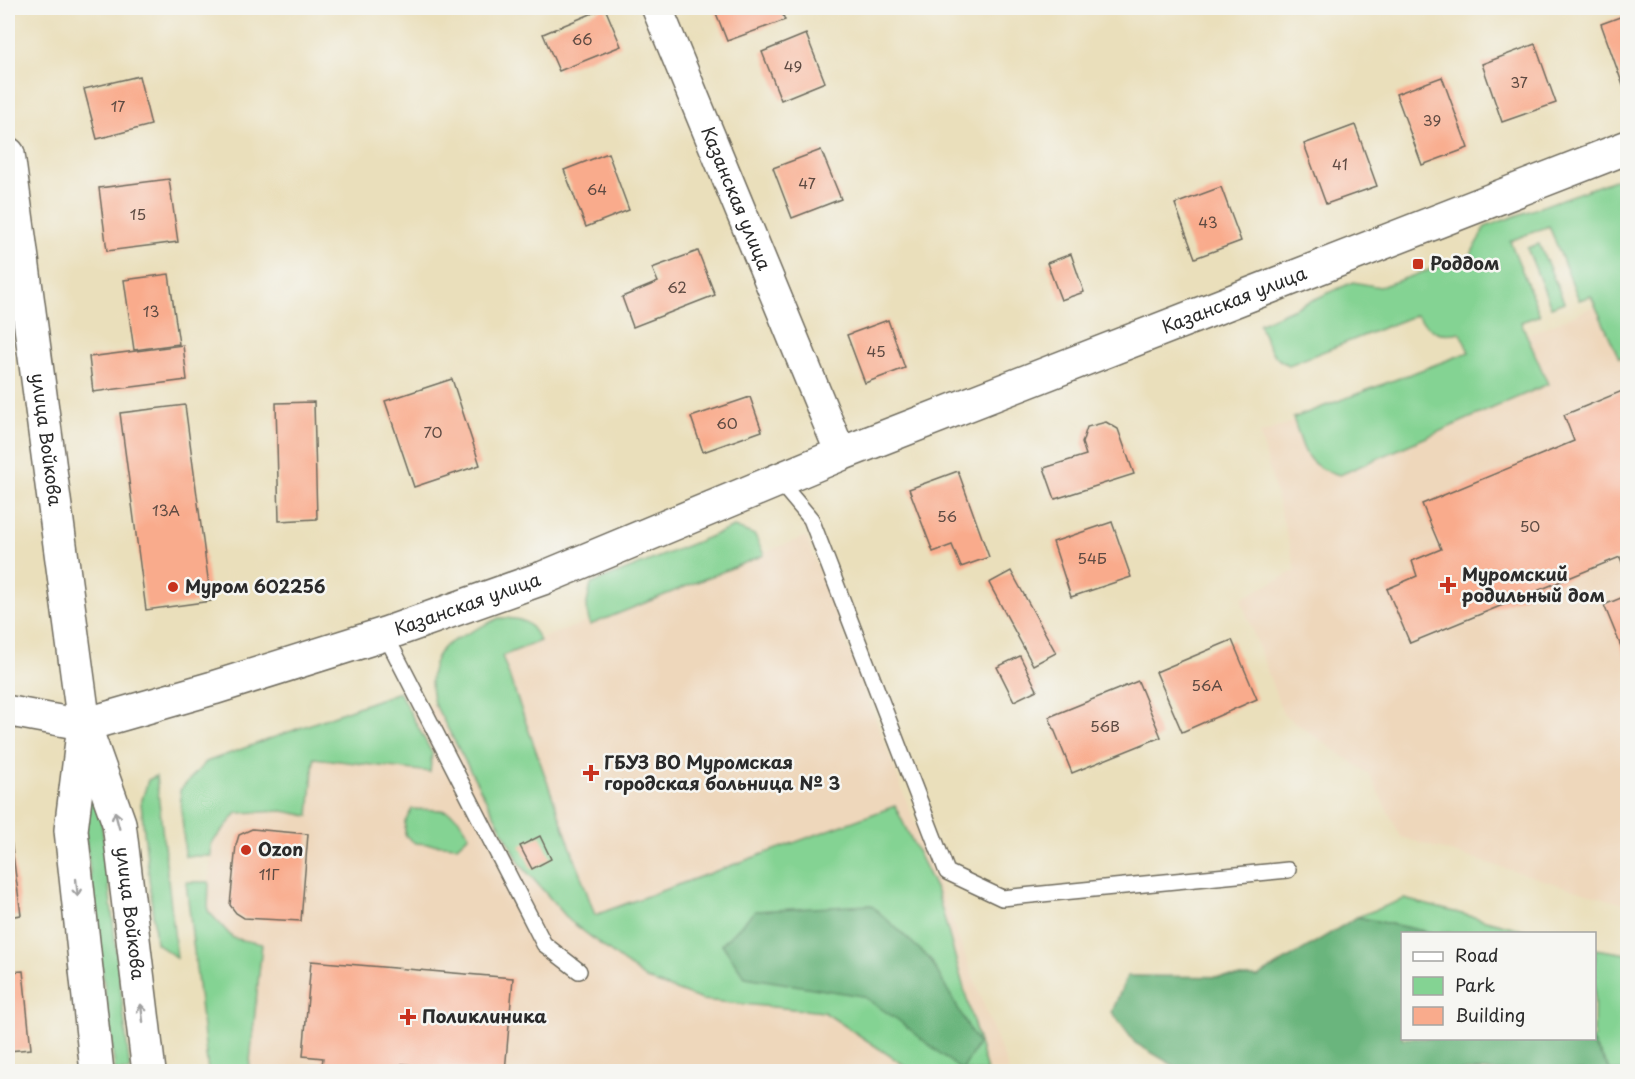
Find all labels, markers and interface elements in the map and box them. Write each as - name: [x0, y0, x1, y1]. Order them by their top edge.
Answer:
- house number: 66: [572, 27, 592, 50]
- house number: 49: [784, 54, 802, 77]
- house number: 37: [1510, 70, 1528, 93]
- house number: 17: [111, 94, 125, 117]
- house number: 39: [1423, 108, 1441, 131]
- street label: Казанская улица: [695, 122, 779, 275]
- house number: 41: [1332, 152, 1348, 175]
- house number: 47: [798, 171, 816, 194]
- house number: 64: [587, 177, 607, 200]
- house number: 15: [130, 202, 146, 225]
- house number: 43: [1198, 210, 1218, 233]
- place label: Роддом: [1430, 249, 1500, 276]
- marker: Роддом: [1411, 257, 1425, 271]
- street label: Казанская улица: [1157, 258, 1311, 340]
- house number: 62: [667, 275, 687, 298]
- house number: 13: [143, 299, 159, 322]
- house number: 45: [866, 339, 886, 362]
- street label: улица Войкова: [25, 371, 70, 508]
- house number: 60: [716, 411, 738, 434]
- house number: 70: [423, 420, 443, 443]
- house number: 13А: [152, 498, 180, 521]
- house number: 56: [937, 504, 957, 527]
- house number: 50: [1520, 514, 1540, 537]
- house number: 54Б: [1077, 546, 1107, 569]
- place label: Муромский родильный дом: [1462, 560, 1605, 608]
- street label: Казанская улица: [390, 565, 545, 642]
- place label: Муром 602256: [185, 572, 326, 599]
- marker: Муромский родильный дом: [1439, 576, 1457, 594]
- marker: Муром 602256: [166, 580, 180, 594]
- house number: 56А: [1191, 673, 1223, 696]
- house number: 56В: [1090, 714, 1120, 737]
- place label: ГБУЗ ВО Муромская городская больница № 3: [604, 748, 841, 796]
- marker: ГБУЗ ВО Муромская городская больница № 3: [582, 764, 600, 782]
- one-way arrow: [110, 811, 122, 830]
- place label: Ozon: [258, 835, 303, 862]
- marker: Ozon: [239, 843, 253, 857]
- street label: улица Войкова: [110, 845, 153, 982]
- house number: 11Г: [259, 862, 280, 885]
- one-way arrow: [72, 877, 83, 897]
- legend: [1401, 932, 1596, 1040]
- text: Road: [1455, 941, 1499, 968]
- text: Park: [1455, 971, 1495, 998]
- text: Building: [1455, 1001, 1525, 1028]
- place label: Поликлиника: [422, 1002, 547, 1029]
- one-way arrow: [136, 1004, 147, 1024]
- marker: Поликлиника: [399, 1008, 417, 1026]

